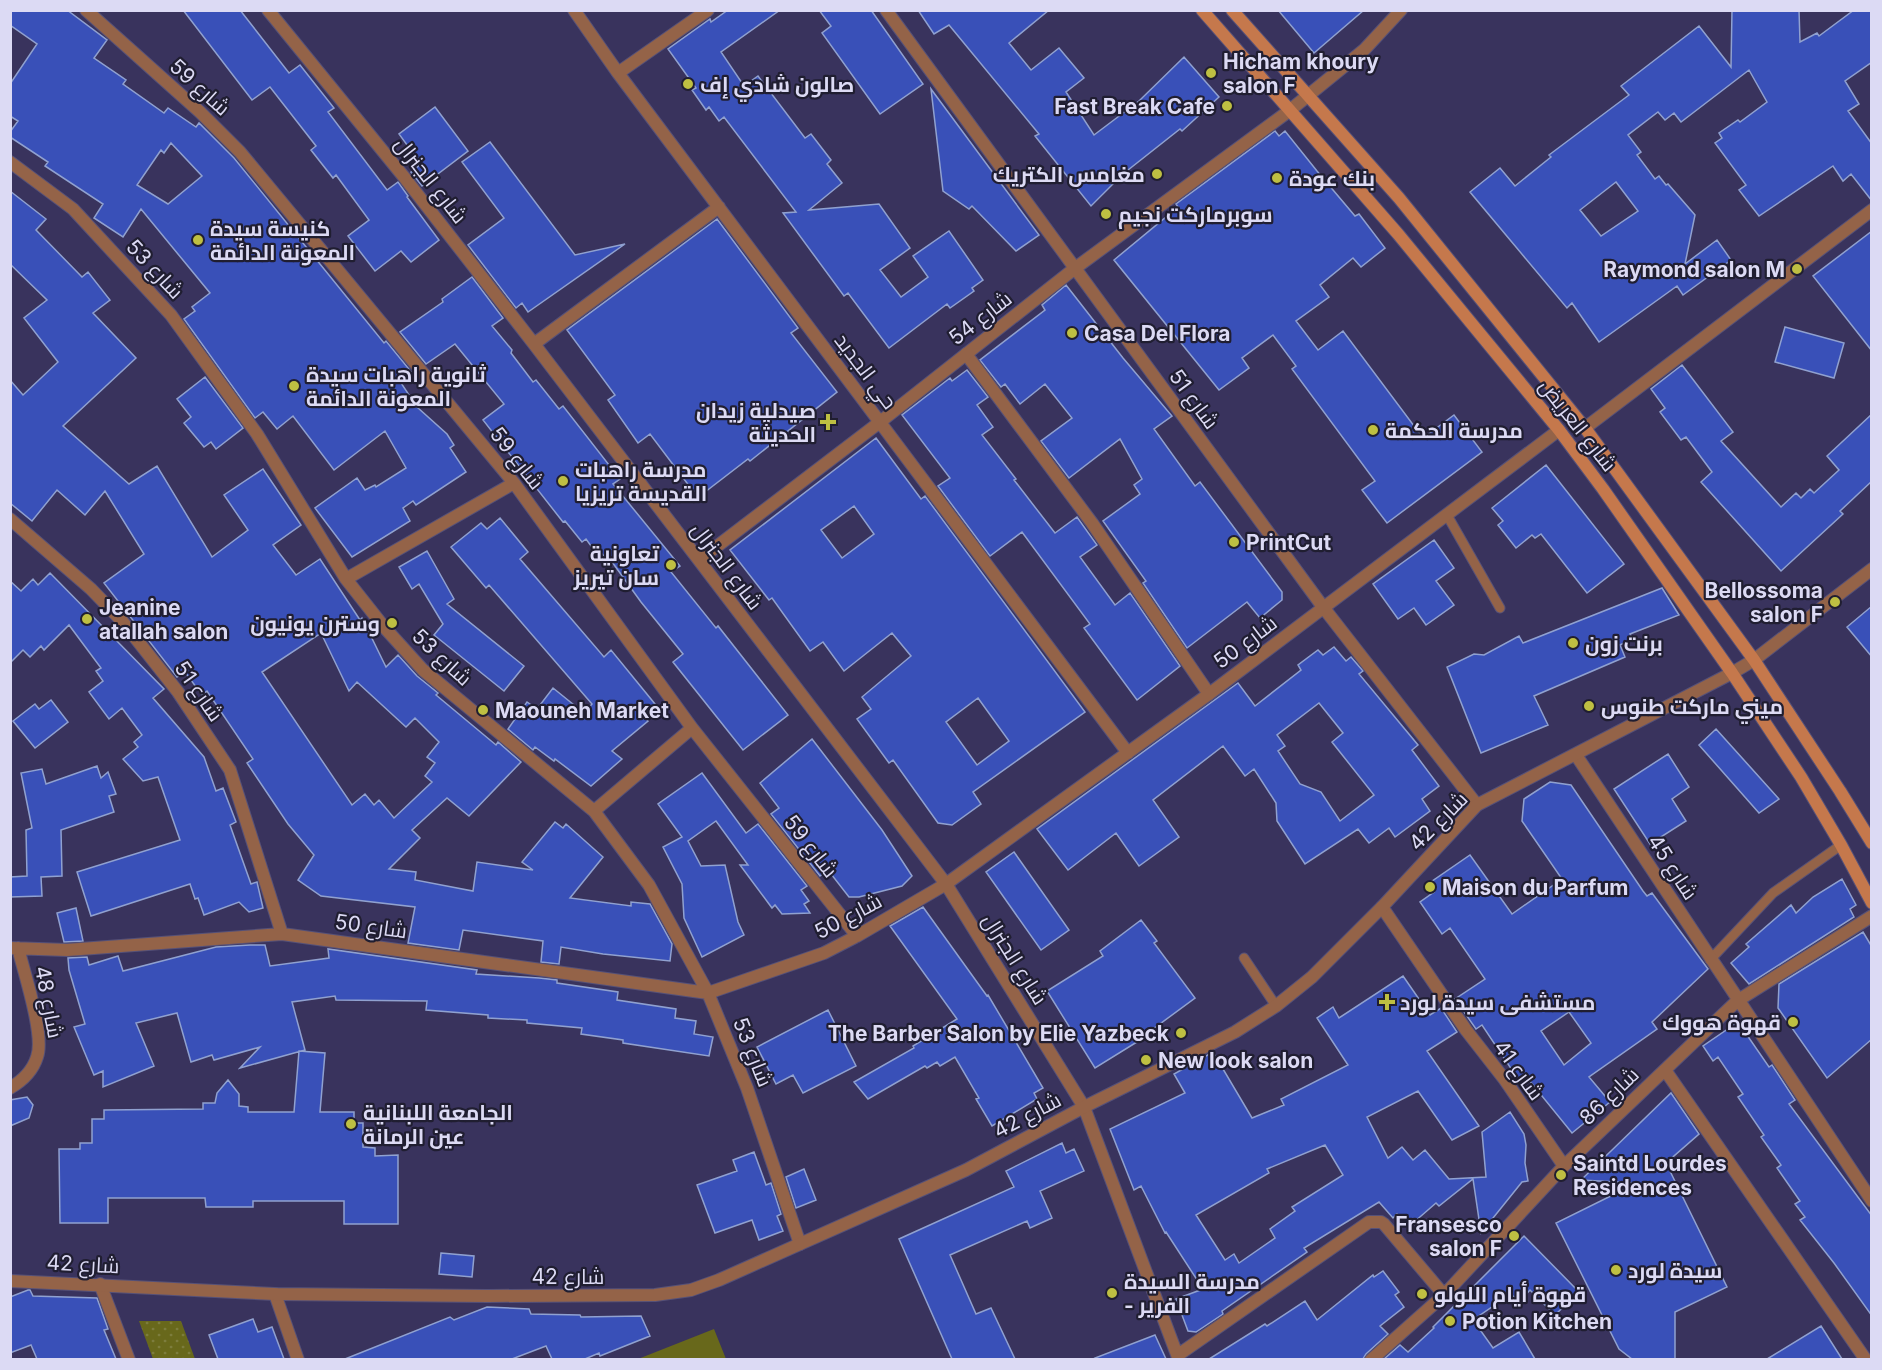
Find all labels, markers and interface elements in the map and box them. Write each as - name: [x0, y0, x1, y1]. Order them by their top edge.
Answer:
- place label: Hicham khoury salon F: [1223, 49, 1379, 98]
- street label: شارع 59: [163, 53, 235, 122]
- marker: Hicham khoury salon F: [1204, 66, 1218, 80]
- place label: صالون شادي إف: [700, 72, 854, 102]
- marker: صالون شادي إف: [681, 77, 695, 91]
- place label: Fast Break Cafe: [1054, 94, 1215, 119]
- marker: Fast Break Cafe: [1220, 99, 1234, 113]
- street label: شارع الجنرال: [388, 132, 472, 229]
- place label: مغامس الكتريك: [993, 162, 1145, 187]
- place label: بنك عودة: [1289, 166, 1375, 192]
- marker: مغامس الكتريك: [1150, 167, 1164, 181]
- marker: بنك عودة: [1270, 171, 1284, 185]
- place label: سوبرماركت نجيم: [1118, 202, 1272, 229]
- marker: سوبرماركت نجيم: [1099, 207, 1113, 221]
- place label: كنيسة سيدة المعونة الدائمة: [210, 216, 355, 266]
- marker: كنيسة سيدة المعونة الدائمة: [191, 233, 205, 247]
- street label: شارع 53: [120, 234, 189, 305]
- place label: Raymond salon M: [1603, 257, 1785, 282]
- marker: Raymond salon M: [1790, 262, 1804, 276]
- street label: شارع 54: [944, 286, 1018, 352]
- place label: Casa Del Flora: [1084, 321, 1230, 346]
- marker: Casa Del Flora: [1065, 326, 1079, 340]
- street label: حي الجديد: [826, 328, 903, 416]
- place label: ثانوية راهبات سيدة المعونة الدائمة: [306, 362, 486, 412]
- street label: شارع 51: [1162, 364, 1224, 435]
- street label: شارع العريض: [1533, 374, 1622, 478]
- marker: ثانوية راهبات سيدة المعونة الدائمة: [287, 379, 301, 393]
- place label: صيدلية زيدان الحديثة: [696, 398, 816, 447]
- marker: صيدلية زيدان الحديثة: [821, 415, 835, 429]
- place label: مدرسة الحكمة: [1385, 418, 1523, 443]
- street label: شارع 59: [483, 422, 549, 495]
- marker: مدرسة الحكمة: [1366, 423, 1380, 437]
- place label: مدرسة راهبات القديسة تريزيا: [575, 457, 707, 506]
- marker: مدرسة راهبات القديسة تريزيا: [556, 474, 570, 488]
- street label: شارع الجنرال: [684, 517, 768, 616]
- place label: PrintCut: [1246, 530, 1331, 555]
- marker: PrintCut: [1227, 535, 1241, 549]
- place label: تعاونية سان تيريز: [573, 541, 660, 590]
- marker: تعاونية سان تيريز: [664, 558, 678, 572]
- place label: Bellossoma salon F: [1705, 578, 1823, 627]
- place label: Jeanine atallah salon: [99, 595, 228, 644]
- marker: Bellossoma salon F: [1828, 595, 1842, 609]
- street label: شارع 50: [1208, 610, 1283, 675]
- place label: وسترن يونيون: [250, 611, 380, 637]
- marker: Jeanine atallah salon: [80, 612, 94, 626]
- marker: وسترن يونيون: [385, 616, 399, 630]
- street label: شارع 53: [406, 623, 477, 692]
- place label: برنت زون: [1585, 631, 1663, 657]
- marker: برنت زون: [1566, 636, 1580, 650]
- street label: شارع 51: [168, 656, 229, 727]
- place label: ميني ماركت طنوس: [1601, 694, 1783, 724]
- place label: Maouneh Market: [495, 698, 669, 723]
- marker: ميني ماركت طنوس: [1582, 699, 1596, 713]
- marker: Maouneh Market: [476, 703, 490, 717]
- street label: شارع 42: [1403, 786, 1474, 857]
- street label: شارع 59: [777, 810, 843, 883]
- street label: شارع 45: [1641, 830, 1703, 905]
- place label: Maison du Parfum: [1442, 875, 1629, 900]
- marker: Maison du Parfum: [1423, 880, 1437, 894]
- street label: شارع 50: [810, 888, 887, 946]
- street label: شارع 50: [333, 909, 409, 945]
- street label: شارع الجنرال: [975, 909, 1053, 1010]
- street label: شارع 48: [28, 964, 68, 1041]
- place label: مستشفى سيدة لورد: [1400, 990, 1595, 1016]
- marker: مستشفى سيدة لورد: [1378, 993, 1396, 1011]
- place label: قهوة هووك: [1662, 1010, 1781, 1036]
- street label: شارع 53: [726, 1014, 778, 1091]
- marker: قهوة هووك: [1786, 1015, 1800, 1029]
- place label: The Barber Salon by Elie Yazbeck: [828, 1021, 1170, 1046]
- marker: The Barber Salon by Elie Yazbeck: [1174, 1026, 1188, 1040]
- street label: شارع 41: [1487, 1035, 1549, 1106]
- place label: New look salon: [1158, 1048, 1313, 1073]
- marker: New look salon: [1139, 1053, 1153, 1067]
- street label: شارع 86: [1574, 1062, 1645, 1132]
- street label: شارع 42: [989, 1087, 1066, 1145]
- place label: الجامعة اللبنانية عين الرمانة: [363, 1100, 513, 1149]
- marker: الجامعة اللبنانية عين الرمانة: [344, 1117, 358, 1131]
- place label: Saintd Lourdes Residences: [1573, 1151, 1727, 1200]
- marker: Saintd Lourdes Residences: [1554, 1168, 1568, 1182]
- place label: Fransesco salon F: [1395, 1212, 1502, 1261]
- marker: Fransesco salon F: [1507, 1229, 1521, 1243]
- street label: شارع 42: [46, 1250, 120, 1280]
- place label: سيدة لورد: [1628, 1258, 1722, 1284]
- marker: سيدة لورد: [1609, 1263, 1623, 1277]
- street label: شارع 42: [532, 1264, 604, 1291]
- place label: مدرسة السيدة - الفرير: [1124, 1269, 1260, 1318]
- place label: قهوة أيام اللولو: [1434, 1281, 1586, 1309]
- marker: مدرسة السيدة - الفرير: [1105, 1286, 1119, 1300]
- marker: قهوة أيام اللولو: [1415, 1287, 1429, 1301]
- place label: Potion Kitchen: [1462, 1309, 1612, 1334]
- marker: Potion Kitchen: [1443, 1314, 1457, 1328]

